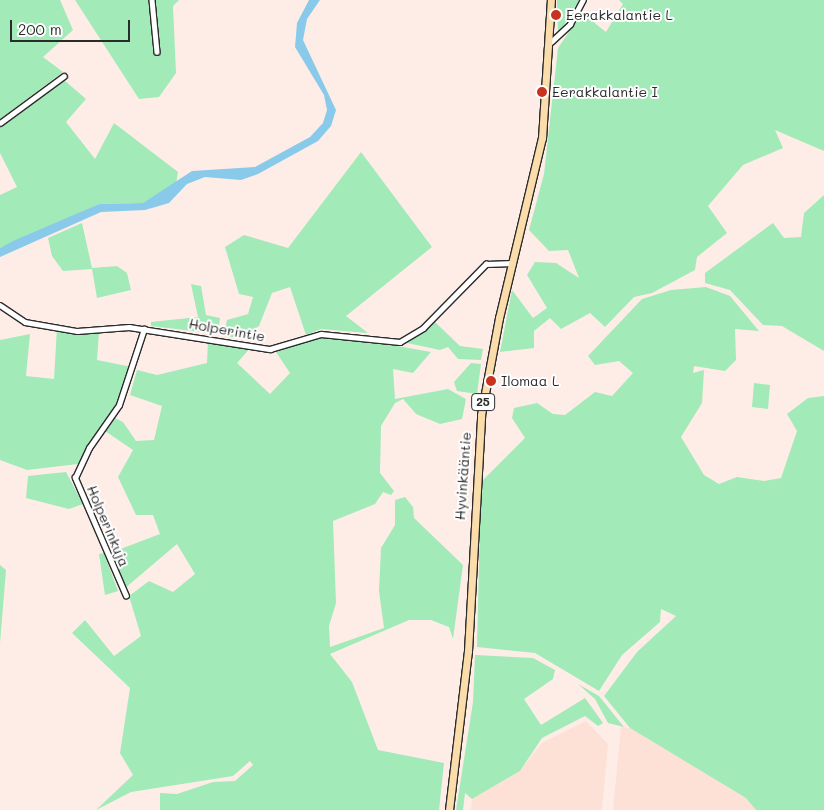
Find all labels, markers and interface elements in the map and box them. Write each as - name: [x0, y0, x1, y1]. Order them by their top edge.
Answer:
- place label: Eerakkalantie L: [566, 7, 673, 23]
- marker: Eerakkalantie L: [550, 9, 562, 21]
- scale bar: [12, 10, 132, 42]
- text: 200 m: [18, 19, 62, 39]
- place label: Eerakkalantie I: [552, 84, 658, 100]
- marker: Eerakkalantie I: [536, 86, 548, 98]
- street label: Holperintie: [187, 315, 267, 345]
- place label: Ilomaa L: [501, 373, 559, 389]
- marker: Ilomaa L: [485, 375, 497, 387]
- road number: 25: [470, 392, 496, 412]
- street label: Hyvinkääntie: [452, 431, 474, 521]
- street label: Holperinkuja: [83, 483, 133, 569]

